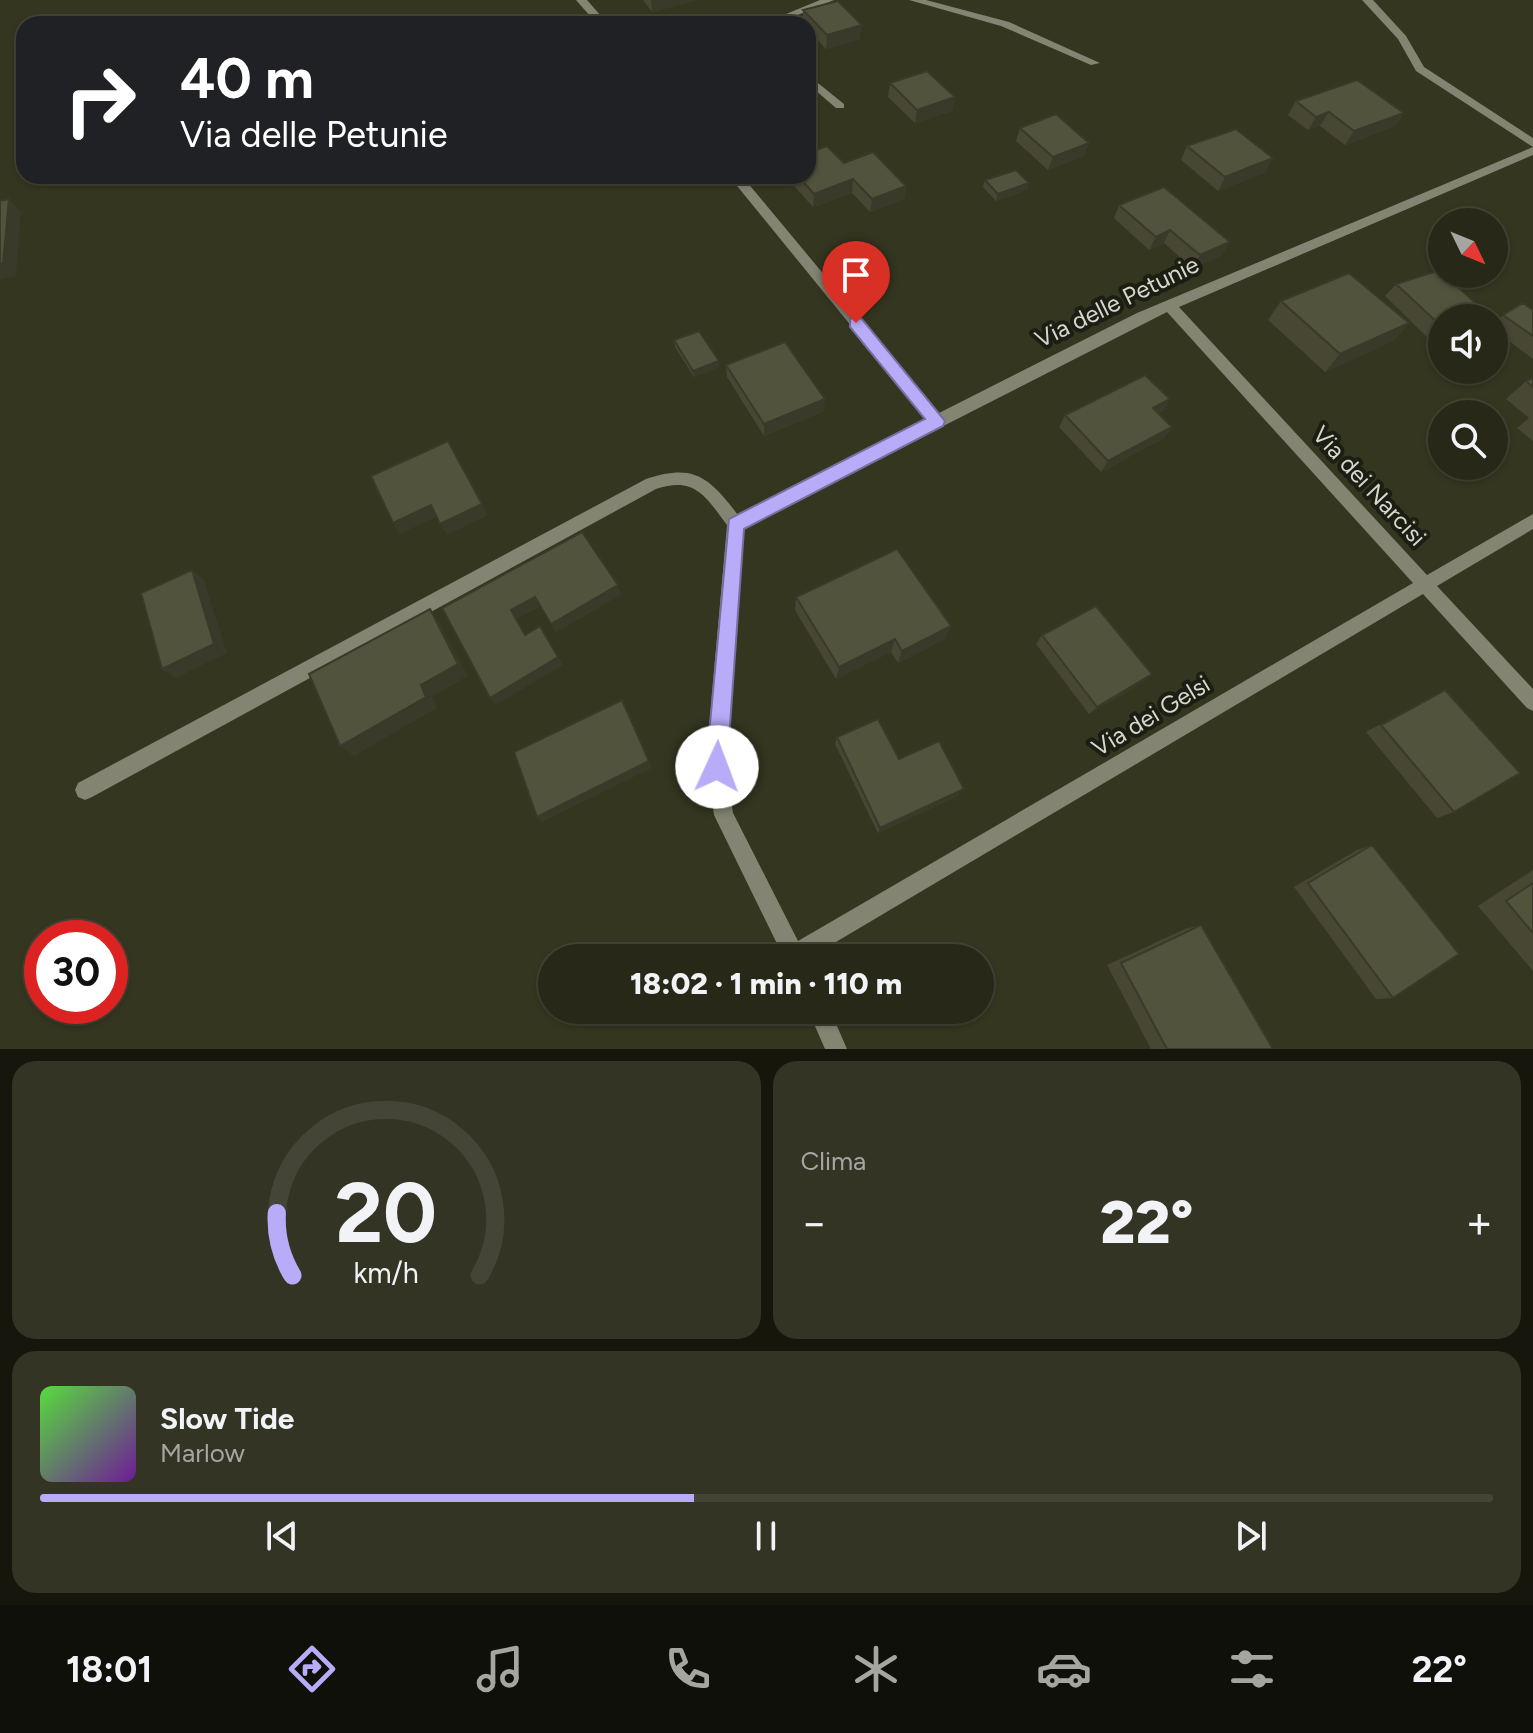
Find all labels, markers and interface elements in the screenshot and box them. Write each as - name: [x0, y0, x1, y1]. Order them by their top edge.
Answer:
- text: 40 m: [180, 45, 314, 112]
- icon: right: [48, 48, 152, 152]
- text: Via delle Petunie: [180, 113, 448, 156]
- north arrow: [1428, 208, 1508, 288]
- map controls: [1428, 208, 1508, 480]
- pin: [822, 241, 890, 323]
- street label: Via delle Petunie: [1030, 249, 1203, 354]
- icon: arrive: [834, 253, 878, 297]
- button: sound: [1428, 304, 1508, 384]
- button: search: [1428, 400, 1508, 480]
- street label: Via dei Narcisi: [1306, 420, 1432, 552]
- street label: Via dei Gelsi: [1087, 669, 1215, 762]
- position arrow: [675, 725, 759, 809]
- speed limit sign: 30: [24, 920, 128, 1024]
- text: 18:02 · 1 min · 110 m: [630, 965, 902, 1002]
- text: Clima: [801, 1145, 866, 1177]
- text: 20: [335, 1163, 437, 1263]
- text: 22°: [1100, 1186, 1194, 1258]
- text: −: [801, 1196, 828, 1249]
- text: +: [1466, 1196, 1493, 1249]
- text: km/h: [354, 1256, 419, 1290]
- text: Slow Tide: [160, 1400, 294, 1437]
- text: Marlow: [160, 1437, 245, 1469]
- icon: previous: [260, 1514, 304, 1558]
- icon: pause: [744, 1514, 788, 1558]
- icon: next: [1229, 1514, 1273, 1558]
- icon: directions: [284, 1641, 340, 1697]
- icon: music: [472, 1641, 528, 1697]
- icon: phone: [660, 1641, 716, 1697]
- icon: climate: [848, 1641, 904, 1697]
- icon: car: [1036, 1641, 1092, 1697]
- icon: filters: [1224, 1641, 1280, 1697]
- text: 18:01: [66, 1648, 153, 1691]
- text: 22°: [1412, 1648, 1467, 1691]

